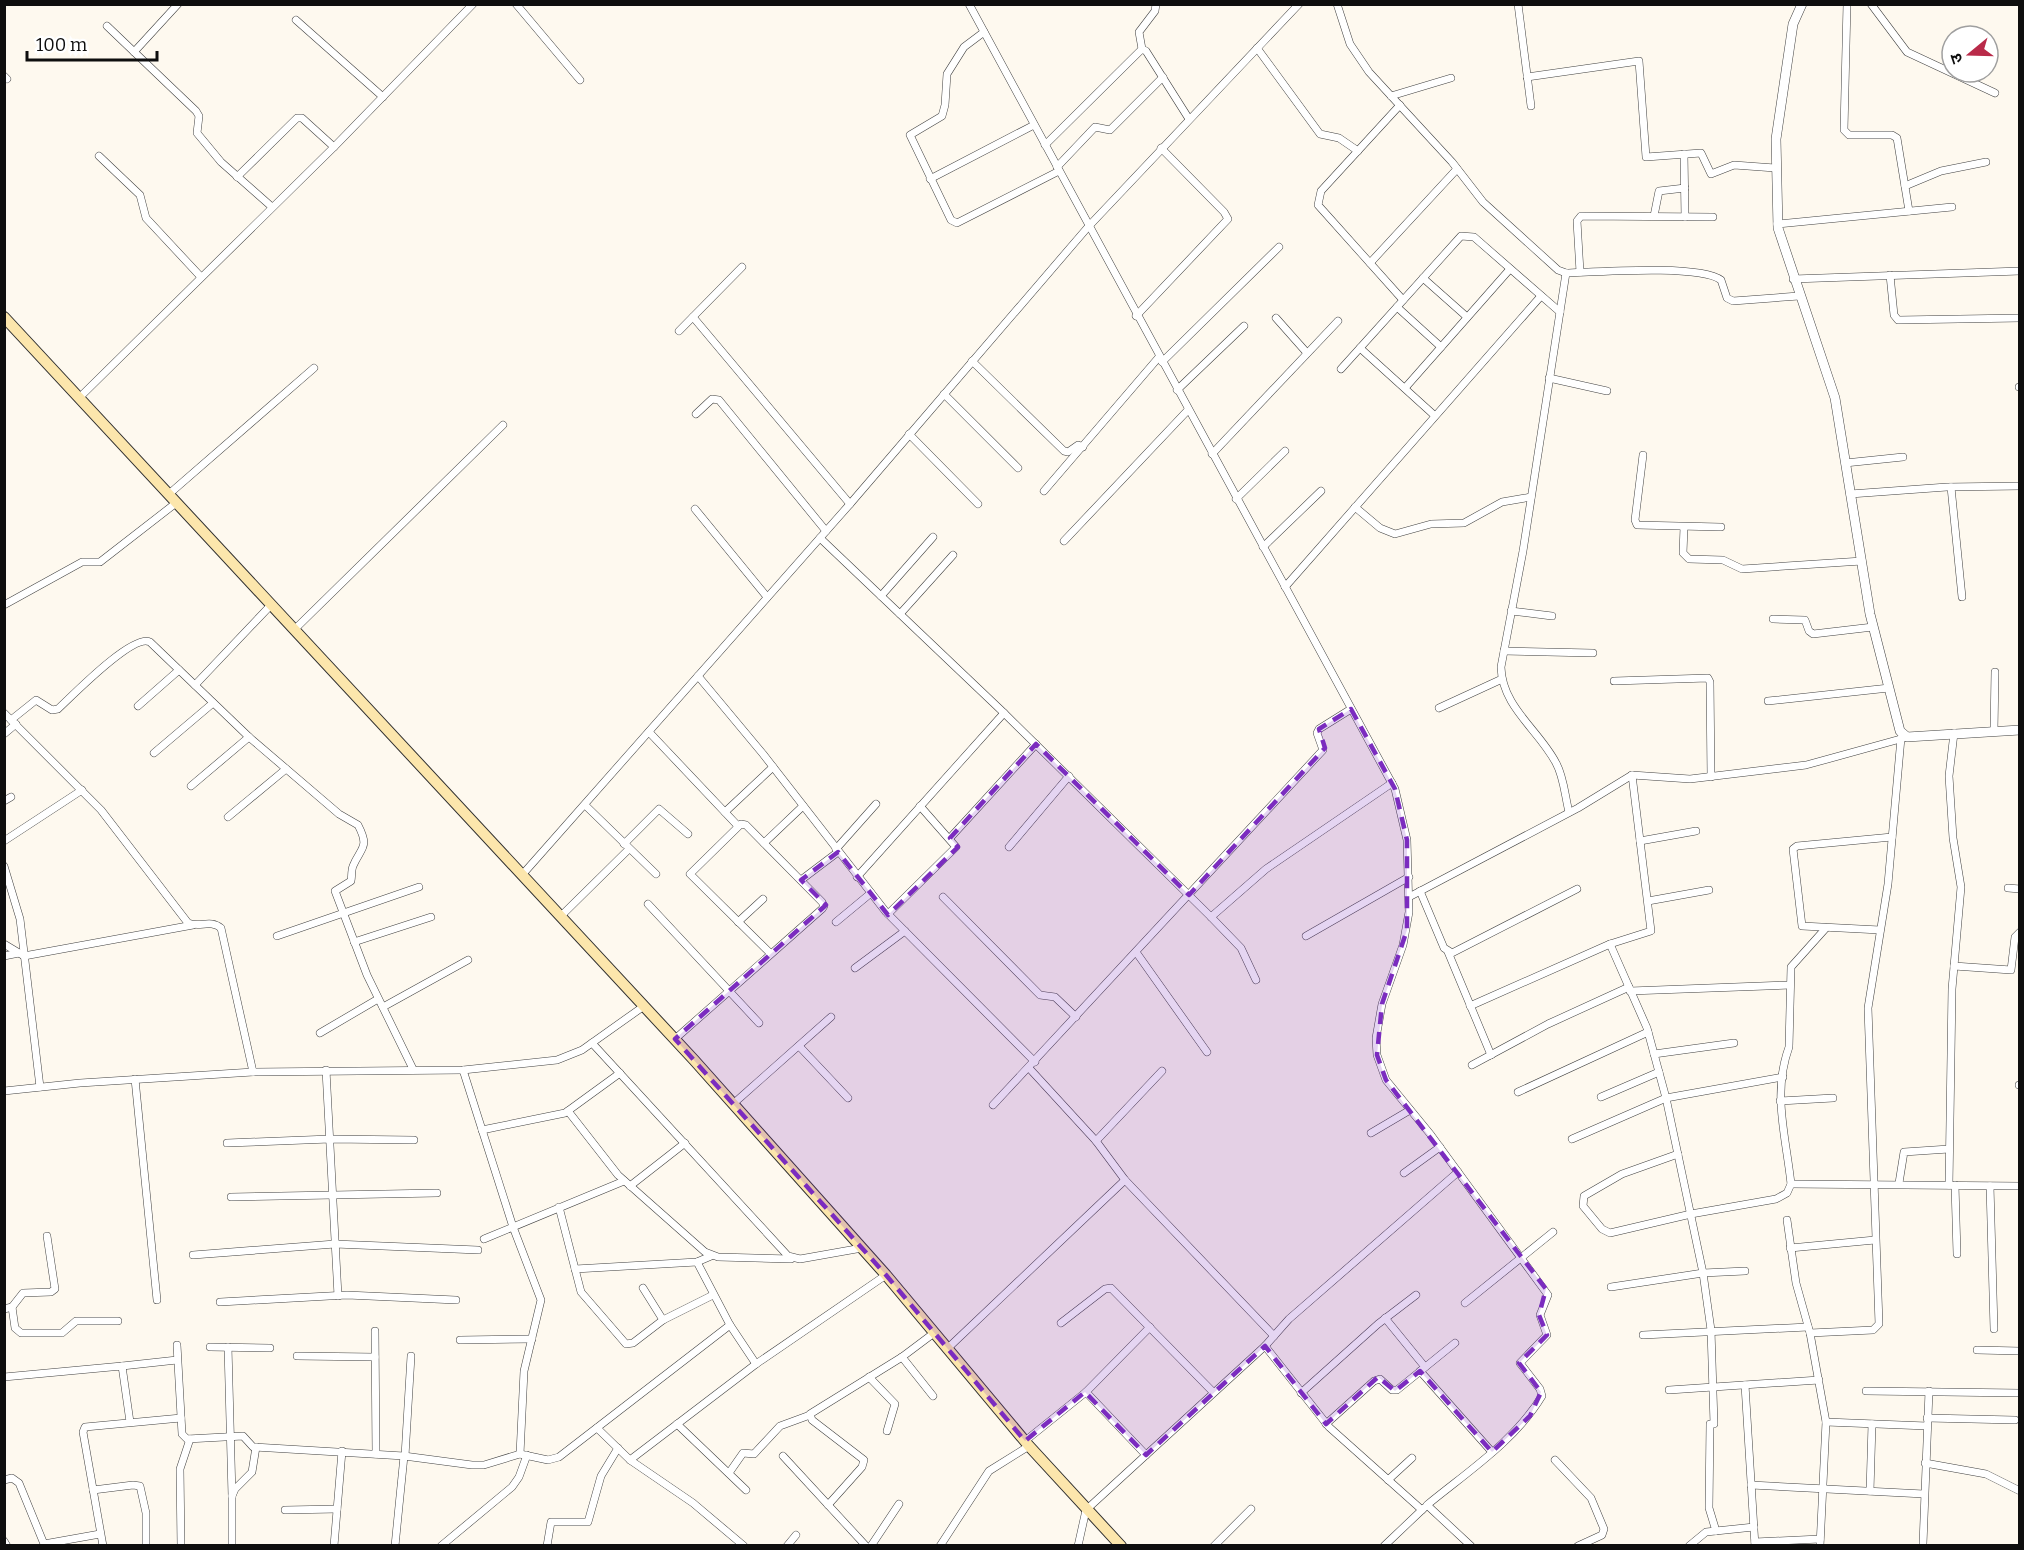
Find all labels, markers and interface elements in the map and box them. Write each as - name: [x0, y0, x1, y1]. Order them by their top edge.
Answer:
- scale bar: [27, 24, 158, 62]
- north arrow: [1940, 24, 2000, 84]
- text: 100 m: [36, 34, 87, 56]
- text: उ: [1946, 51, 1967, 66]

